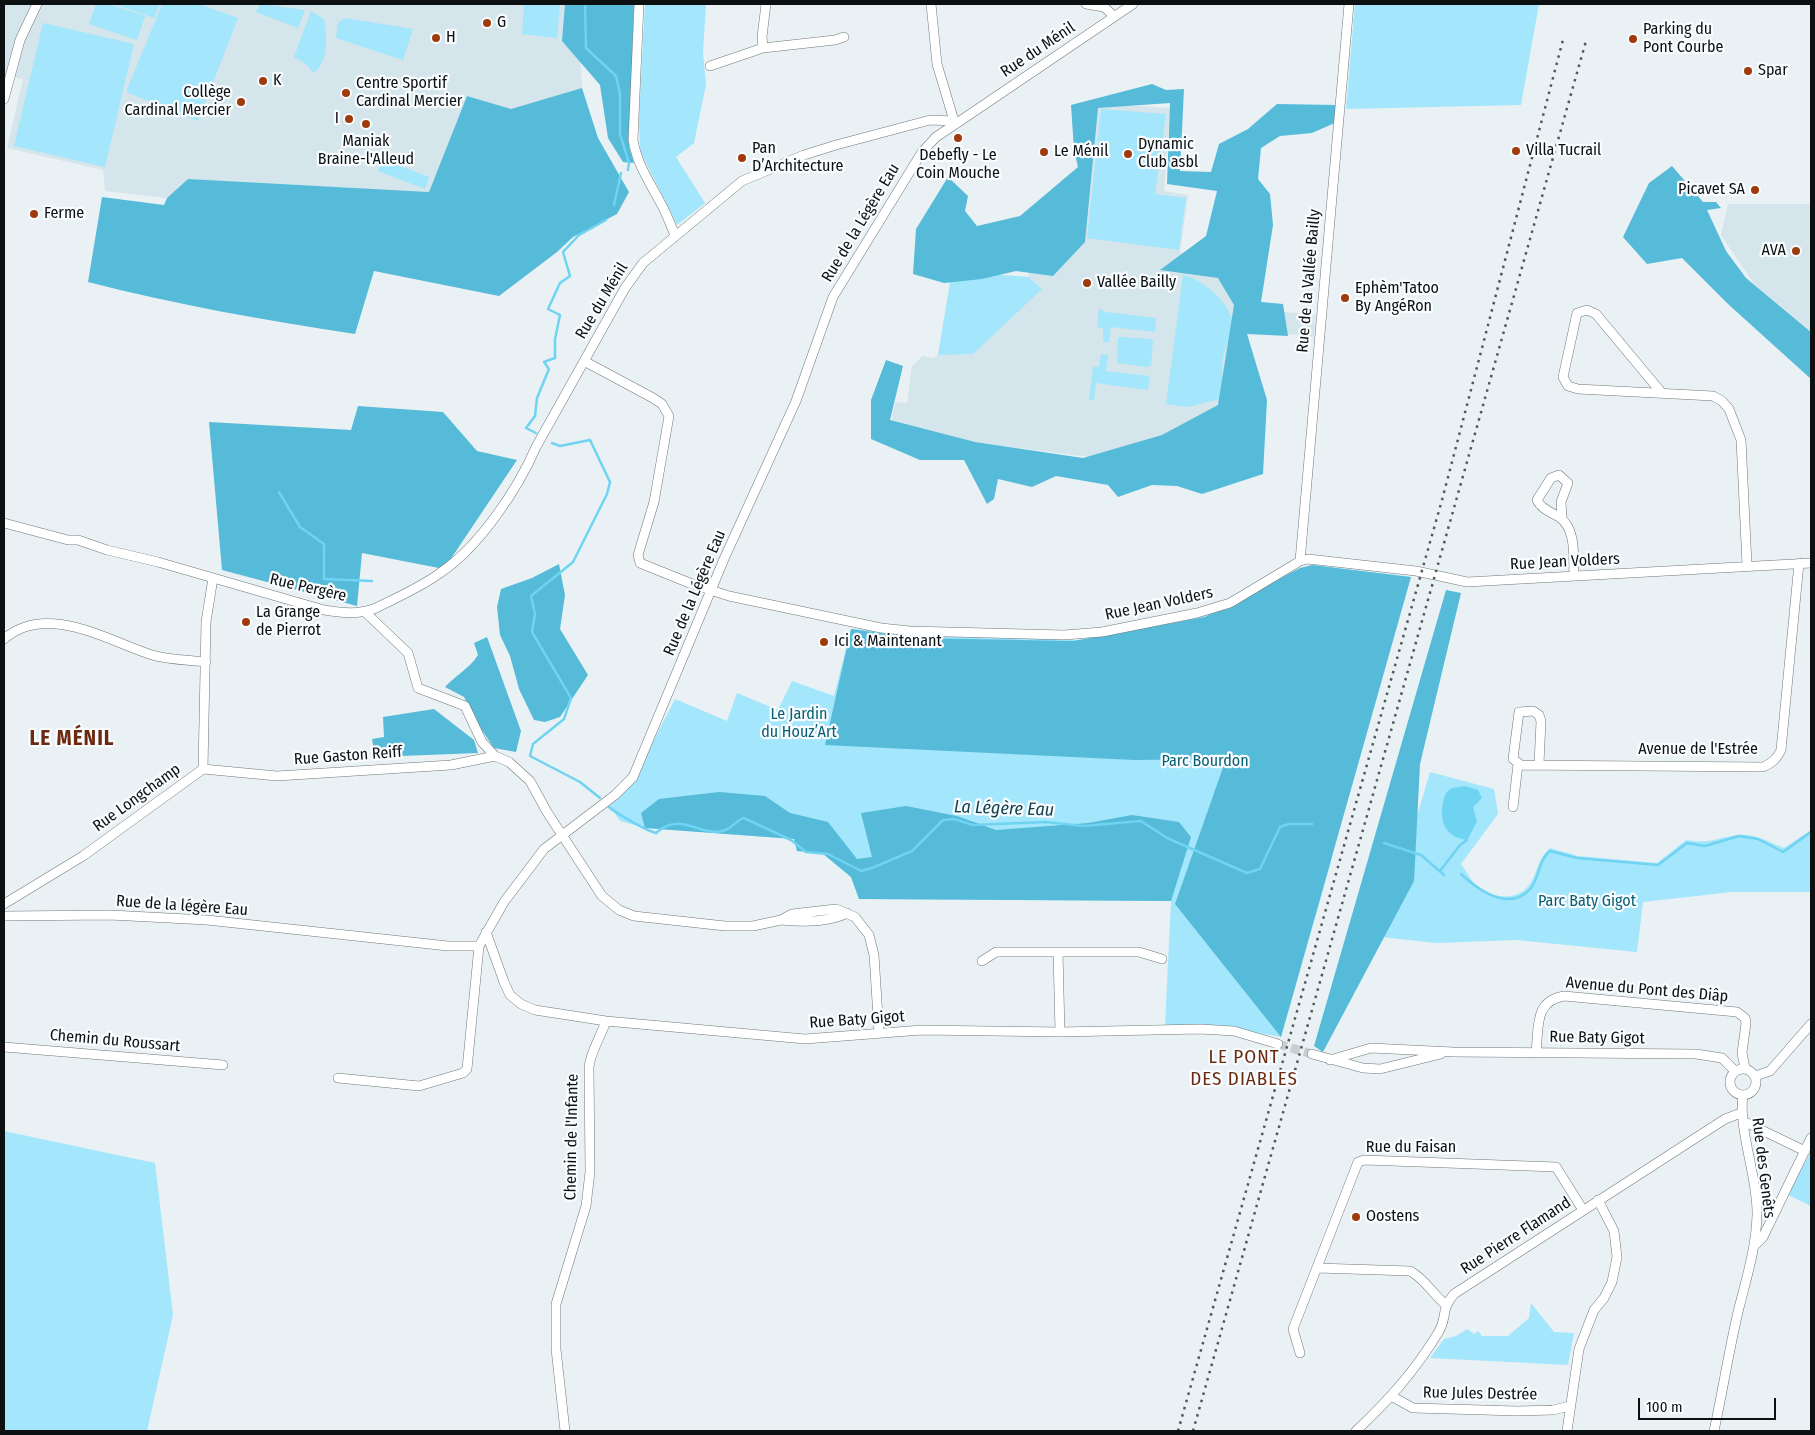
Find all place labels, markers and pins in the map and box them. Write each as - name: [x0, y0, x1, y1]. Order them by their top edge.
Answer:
- place label: G: [497, 13, 506, 33]
- marker: G: [481, 17, 493, 29]
- place label: Parking du Pont Courbe: [1643, 20, 1723, 58]
- place label: H: [446, 28, 456, 48]
- marker: H: [430, 32, 442, 44]
- marker: Parking du Pont Courbe: [1627, 33, 1639, 45]
- place label: Spar: [1758, 61, 1788, 81]
- marker: Spar: [1742, 65, 1754, 77]
- place label: K: [273, 71, 281, 91]
- place label: Centre Sportif Cardinal Mercier: [356, 74, 462, 112]
- marker: K: [257, 75, 269, 87]
- place label: Collège Cardinal Mercier: [125, 83, 231, 121]
- marker: Centre Sportif Cardinal Mercier: [340, 87, 352, 99]
- marker: Collège Cardinal Mercier: [235, 96, 247, 108]
- place label: I: [335, 109, 339, 129]
- marker: I: [343, 113, 355, 125]
- marker: Maniak Braine-l'Alleud: [360, 118, 372, 130]
- place label: Maniak Braine-l'Alleud: [318, 132, 414, 170]
- marker: Debefly - Le Coin Mouche: [952, 132, 964, 144]
- place label: Dynamic Club asbl: [1138, 135, 1198, 173]
- place label: Pan D’Architecture: [752, 139, 843, 177]
- place label: Villa Tucrail: [1526, 141, 1601, 161]
- place label: Le Ménil: [1054, 142, 1108, 162]
- marker: Villa Tucrail: [1510, 145, 1522, 157]
- place label: Debefly - Le Coin Mouche: [916, 146, 1000, 184]
- marker: Le Ménil: [1038, 146, 1050, 158]
- marker: Dynamic Club asbl: [1122, 148, 1134, 160]
- marker: Pan D’Architecture: [736, 152, 748, 164]
- place label: Picavet SA: [1678, 180, 1745, 200]
- marker: Picavet SA: [1749, 184, 1761, 196]
- place label: Ferme: [44, 204, 84, 224]
- marker: Ferme: [28, 208, 40, 220]
- place label: AVA: [1761, 241, 1786, 261]
- marker: AVA: [1790, 245, 1802, 257]
- place label: Vallée Bailly: [1097, 273, 1176, 293]
- marker: Vallée Bailly: [1081, 277, 1093, 289]
- place label: Ephèm'Tatoo By AngéRon: [1355, 279, 1439, 317]
- marker: Ephèm'Tatoo By AngéRon: [1339, 292, 1351, 304]
- place label: La Grange de Pierrot: [256, 603, 321, 641]
- marker: La Grange de Pierrot: [240, 616, 252, 628]
- place label: Ici & Maintenant: [834, 632, 942, 652]
- marker: Ici & Maintenant: [818, 636, 830, 648]
- place label: Oostens: [1366, 1207, 1419, 1227]
- marker: Oostens: [1350, 1211, 1362, 1223]

